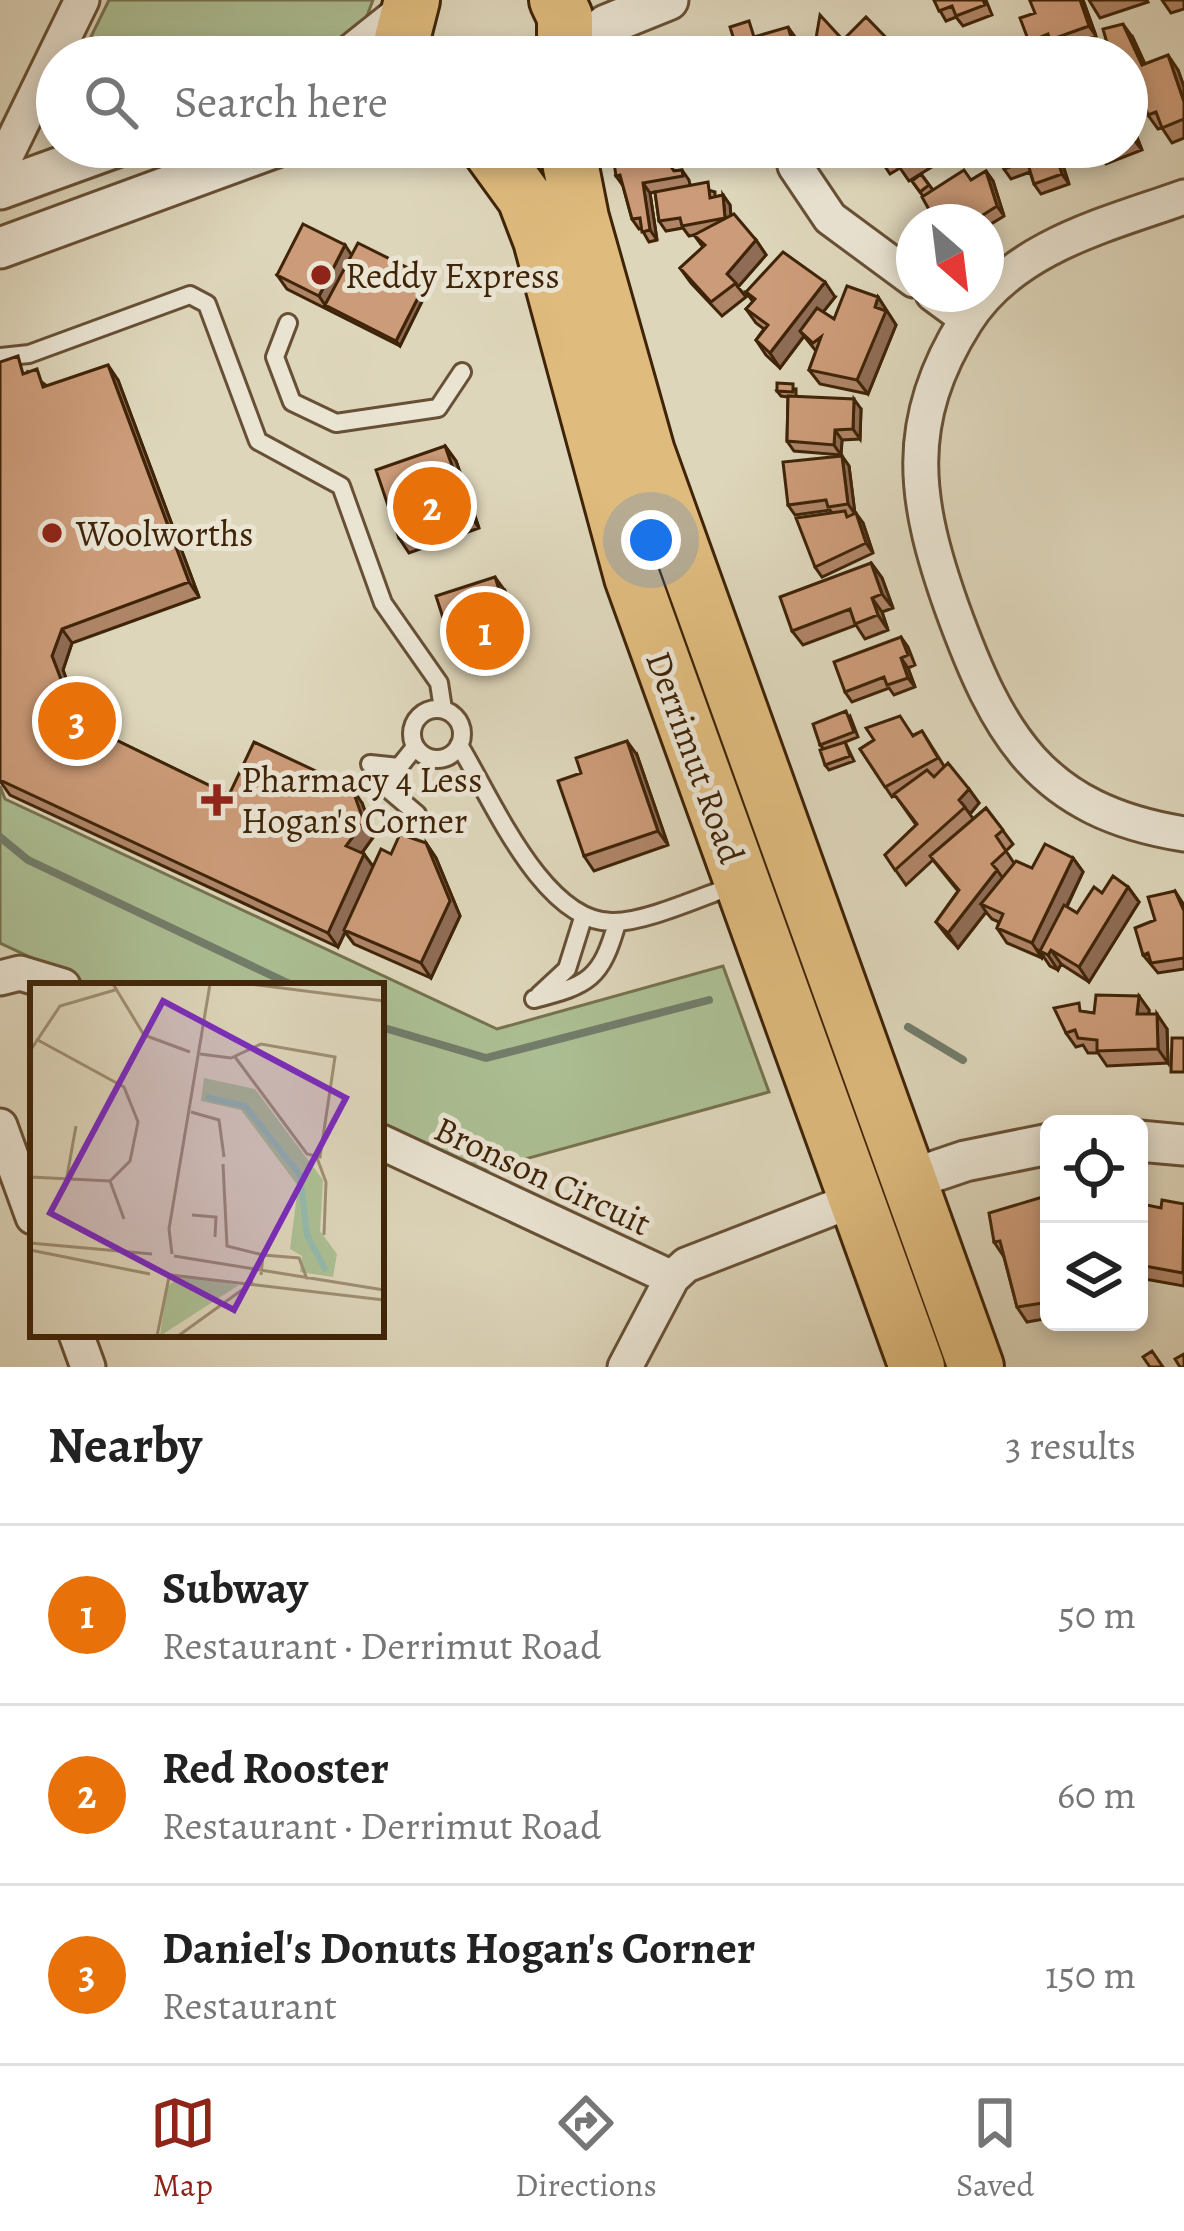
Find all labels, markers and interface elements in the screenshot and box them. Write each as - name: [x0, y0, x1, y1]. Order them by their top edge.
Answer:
- search box: [36, 36, 1148, 168]
- icon: search: [78, 69, 144, 135]
- text: Search here: [174, 71, 388, 133]
- north arrow: [896, 204, 1004, 312]
- place label: Reddy Express: [345, 251, 560, 300]
- marker: Reddy Express: [308, 262, 334, 288]
- pin: 2: [393, 461, 471, 551]
- place label: Woolworths: [75, 509, 254, 558]
- your location: [621, 510, 681, 570]
- marker: Woolworths: [39, 520, 65, 546]
- pin: 1: [446, 586, 524, 676]
- street label: Derrimut Road: [634, 644, 757, 871]
- pin: 3: [38, 676, 116, 766]
- place label: Pharmacy 4 Less Hogan's Corner: [241, 755, 483, 845]
- marker: Pharmacy 4 Less Hogan's Corner: [204, 787, 230, 813]
- inset map: [30, 983, 384, 1337]
- street label: Bronson Circuit: [427, 1104, 659, 1247]
- map controls: [1040, 1115, 1148, 1331]
- button: locate: [1040, 1115, 1148, 1223]
- button: layers: [1040, 1223, 1148, 1331]
- text: Nearby: [48, 1410, 202, 1480]
- text: 3 results: [1005, 1419, 1136, 1472]
- text: Subway: [162, 1557, 308, 1619]
- text: 1: [80, 1588, 94, 1641]
- text: 50 m: [1058, 1588, 1136, 1641]
- text: Restaurant · Derrimut Road: [162, 1619, 601, 1672]
- text: Red Rooster: [162, 1737, 389, 1799]
- text: 2: [78, 1768, 96, 1821]
- text: 60 m: [1057, 1768, 1136, 1821]
- text: Restaurant · Derrimut Road: [162, 1799, 601, 1852]
- text: Daniel's Donuts Hogan's Corner: [162, 1917, 755, 1979]
- text: 3: [79, 1948, 95, 2001]
- text: 150 m: [1045, 1948, 1136, 2001]
- text: Restaurant: [162, 1979, 337, 2032]
- tab: Map: [150, 2090, 216, 2207]
- tab: Directions: [515, 2090, 657, 2207]
- tab: Saved: [956, 2090, 1034, 2207]

